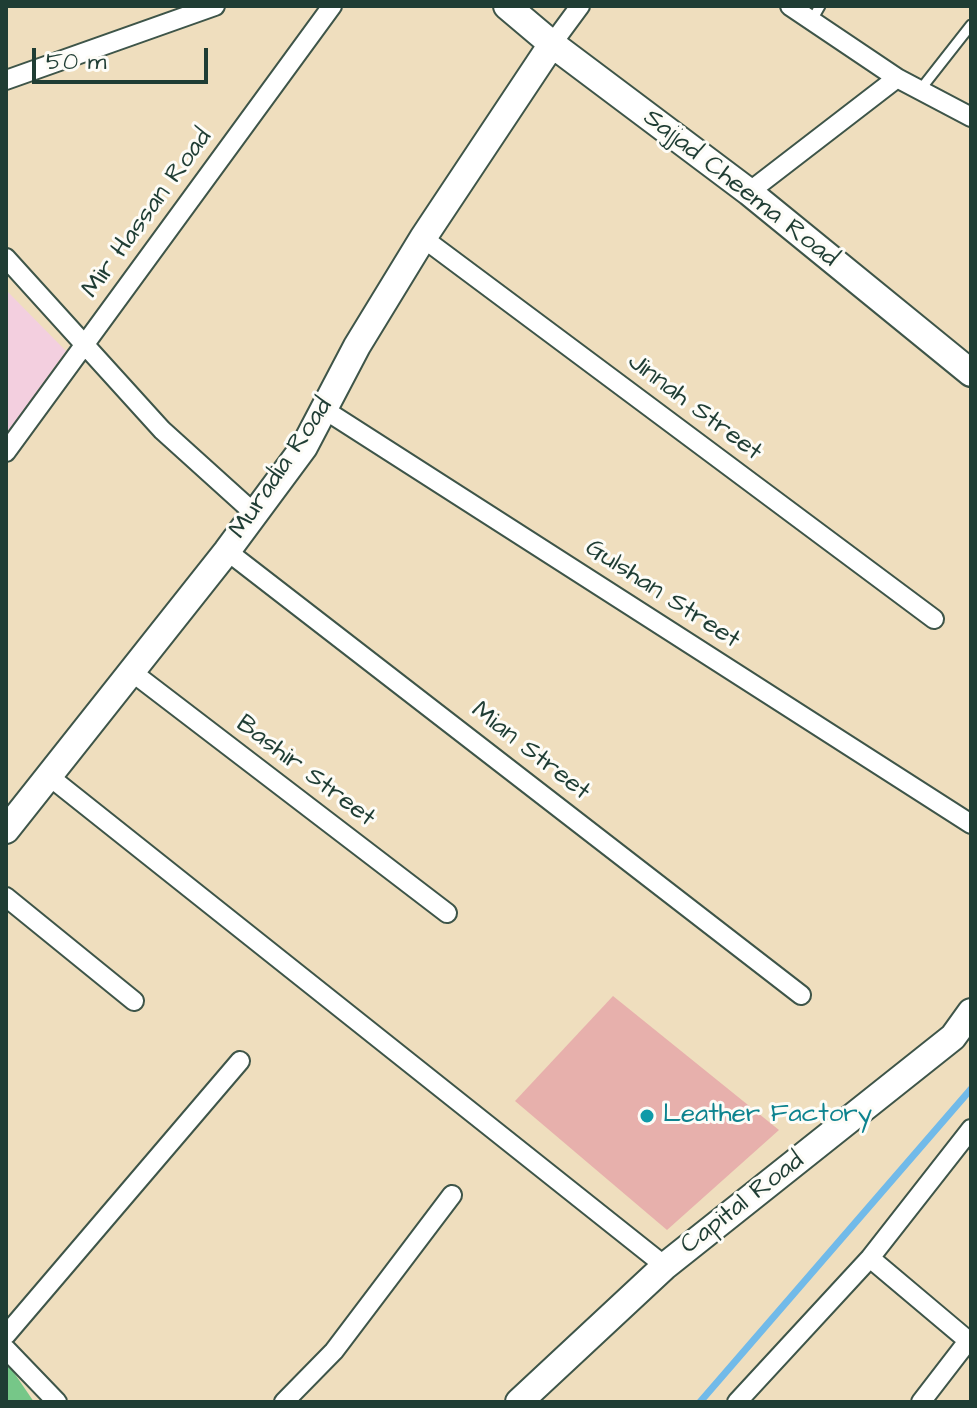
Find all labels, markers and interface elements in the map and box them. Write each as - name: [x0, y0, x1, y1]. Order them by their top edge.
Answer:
- scale bar: [36, 32, 212, 82]
- text: 50 m: [46, 45, 106, 79]
- street label: Sajjad Cheema Road: [636, 103, 844, 275]
- street label: Mir Hassan Road: [76, 123, 220, 305]
- street label: Jinnah Street: [621, 347, 767, 469]
- street label: Muradia Road: [224, 393, 340, 545]
- street label: Gulshan Street: [579, 533, 745, 657]
- street label: Mian Street: [464, 696, 596, 808]
- street label: Bashir Street: [229, 709, 381, 835]
- place label: Leather Factory: [663, 1100, 872, 1132]
- marker: Leather Factory: [638, 1107, 656, 1125]
- street label: Capital Road: [675, 1146, 811, 1262]

